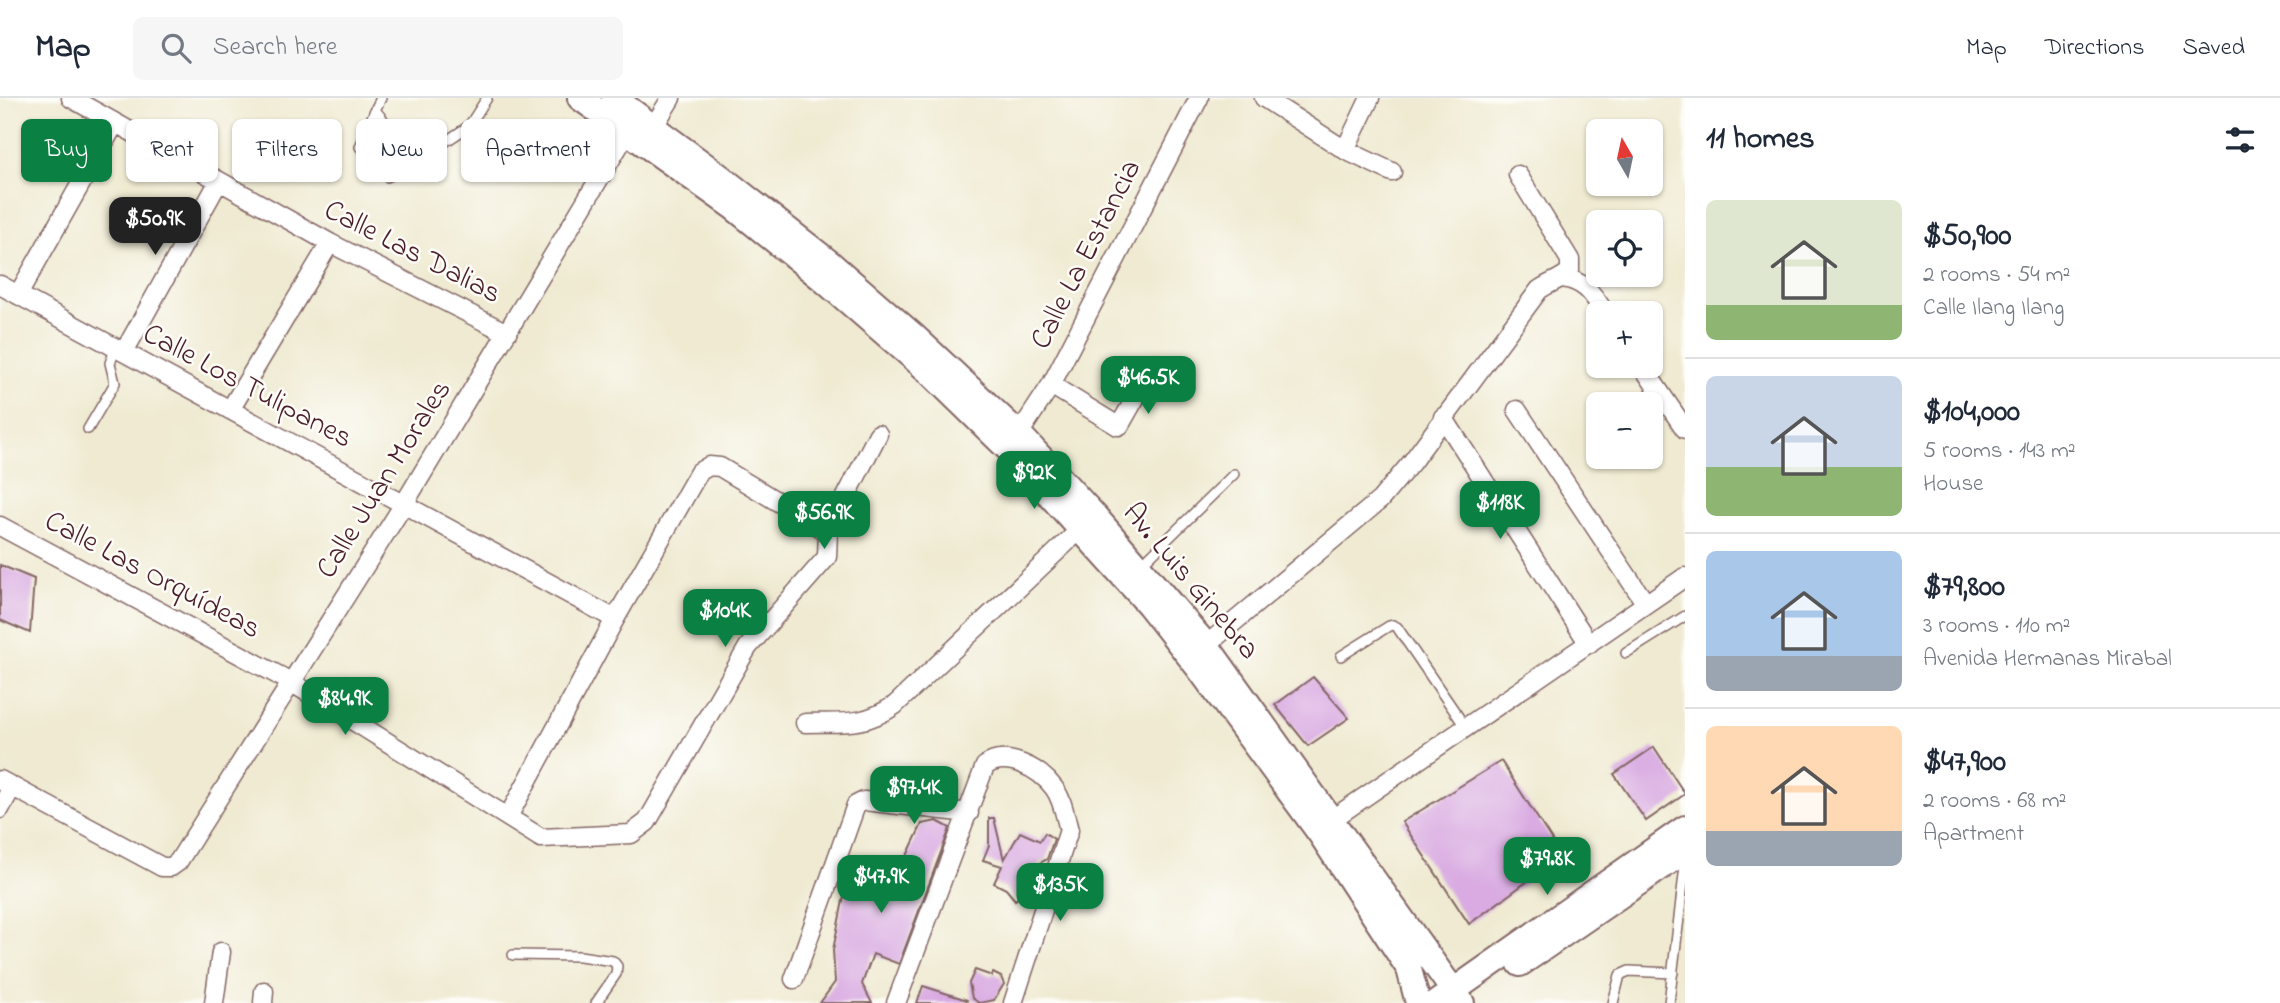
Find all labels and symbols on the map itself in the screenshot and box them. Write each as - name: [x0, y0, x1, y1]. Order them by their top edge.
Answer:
- north arrow: [1586, 119, 1662, 196]
- street label: Calle La Estancia: [1020, 152, 1154, 358]
- street label: Calle Las Dalias: [316, 189, 508, 317]
- pin: $50.9K: [98, 198, 212, 257]
- street label: Calle Los Tulipanes: [134, 313, 360, 461]
- pin: $46.5K: [1091, 356, 1205, 416]
- street label: Calle Juan Morales: [306, 372, 464, 588]
- pin: $92K: [993, 452, 1075, 511]
- pin: $118K: [1451, 482, 1549, 541]
- pin: $56.9K: [767, 491, 881, 551]
- street label: Av. Luis Ginebra: [1111, 494, 1269, 670]
- street label: Calle Las Orquídeas: [36, 500, 268, 652]
- pin: $104K: [676, 589, 774, 649]
- pin: $84.9K: [288, 678, 402, 737]
- pin: $97.4K: [857, 766, 971, 826]
- pin: $79.8K: [1490, 838, 1604, 897]
- pin: $47.9K: [824, 856, 938, 915]
- pin: $135K: [1011, 864, 1109, 923]

